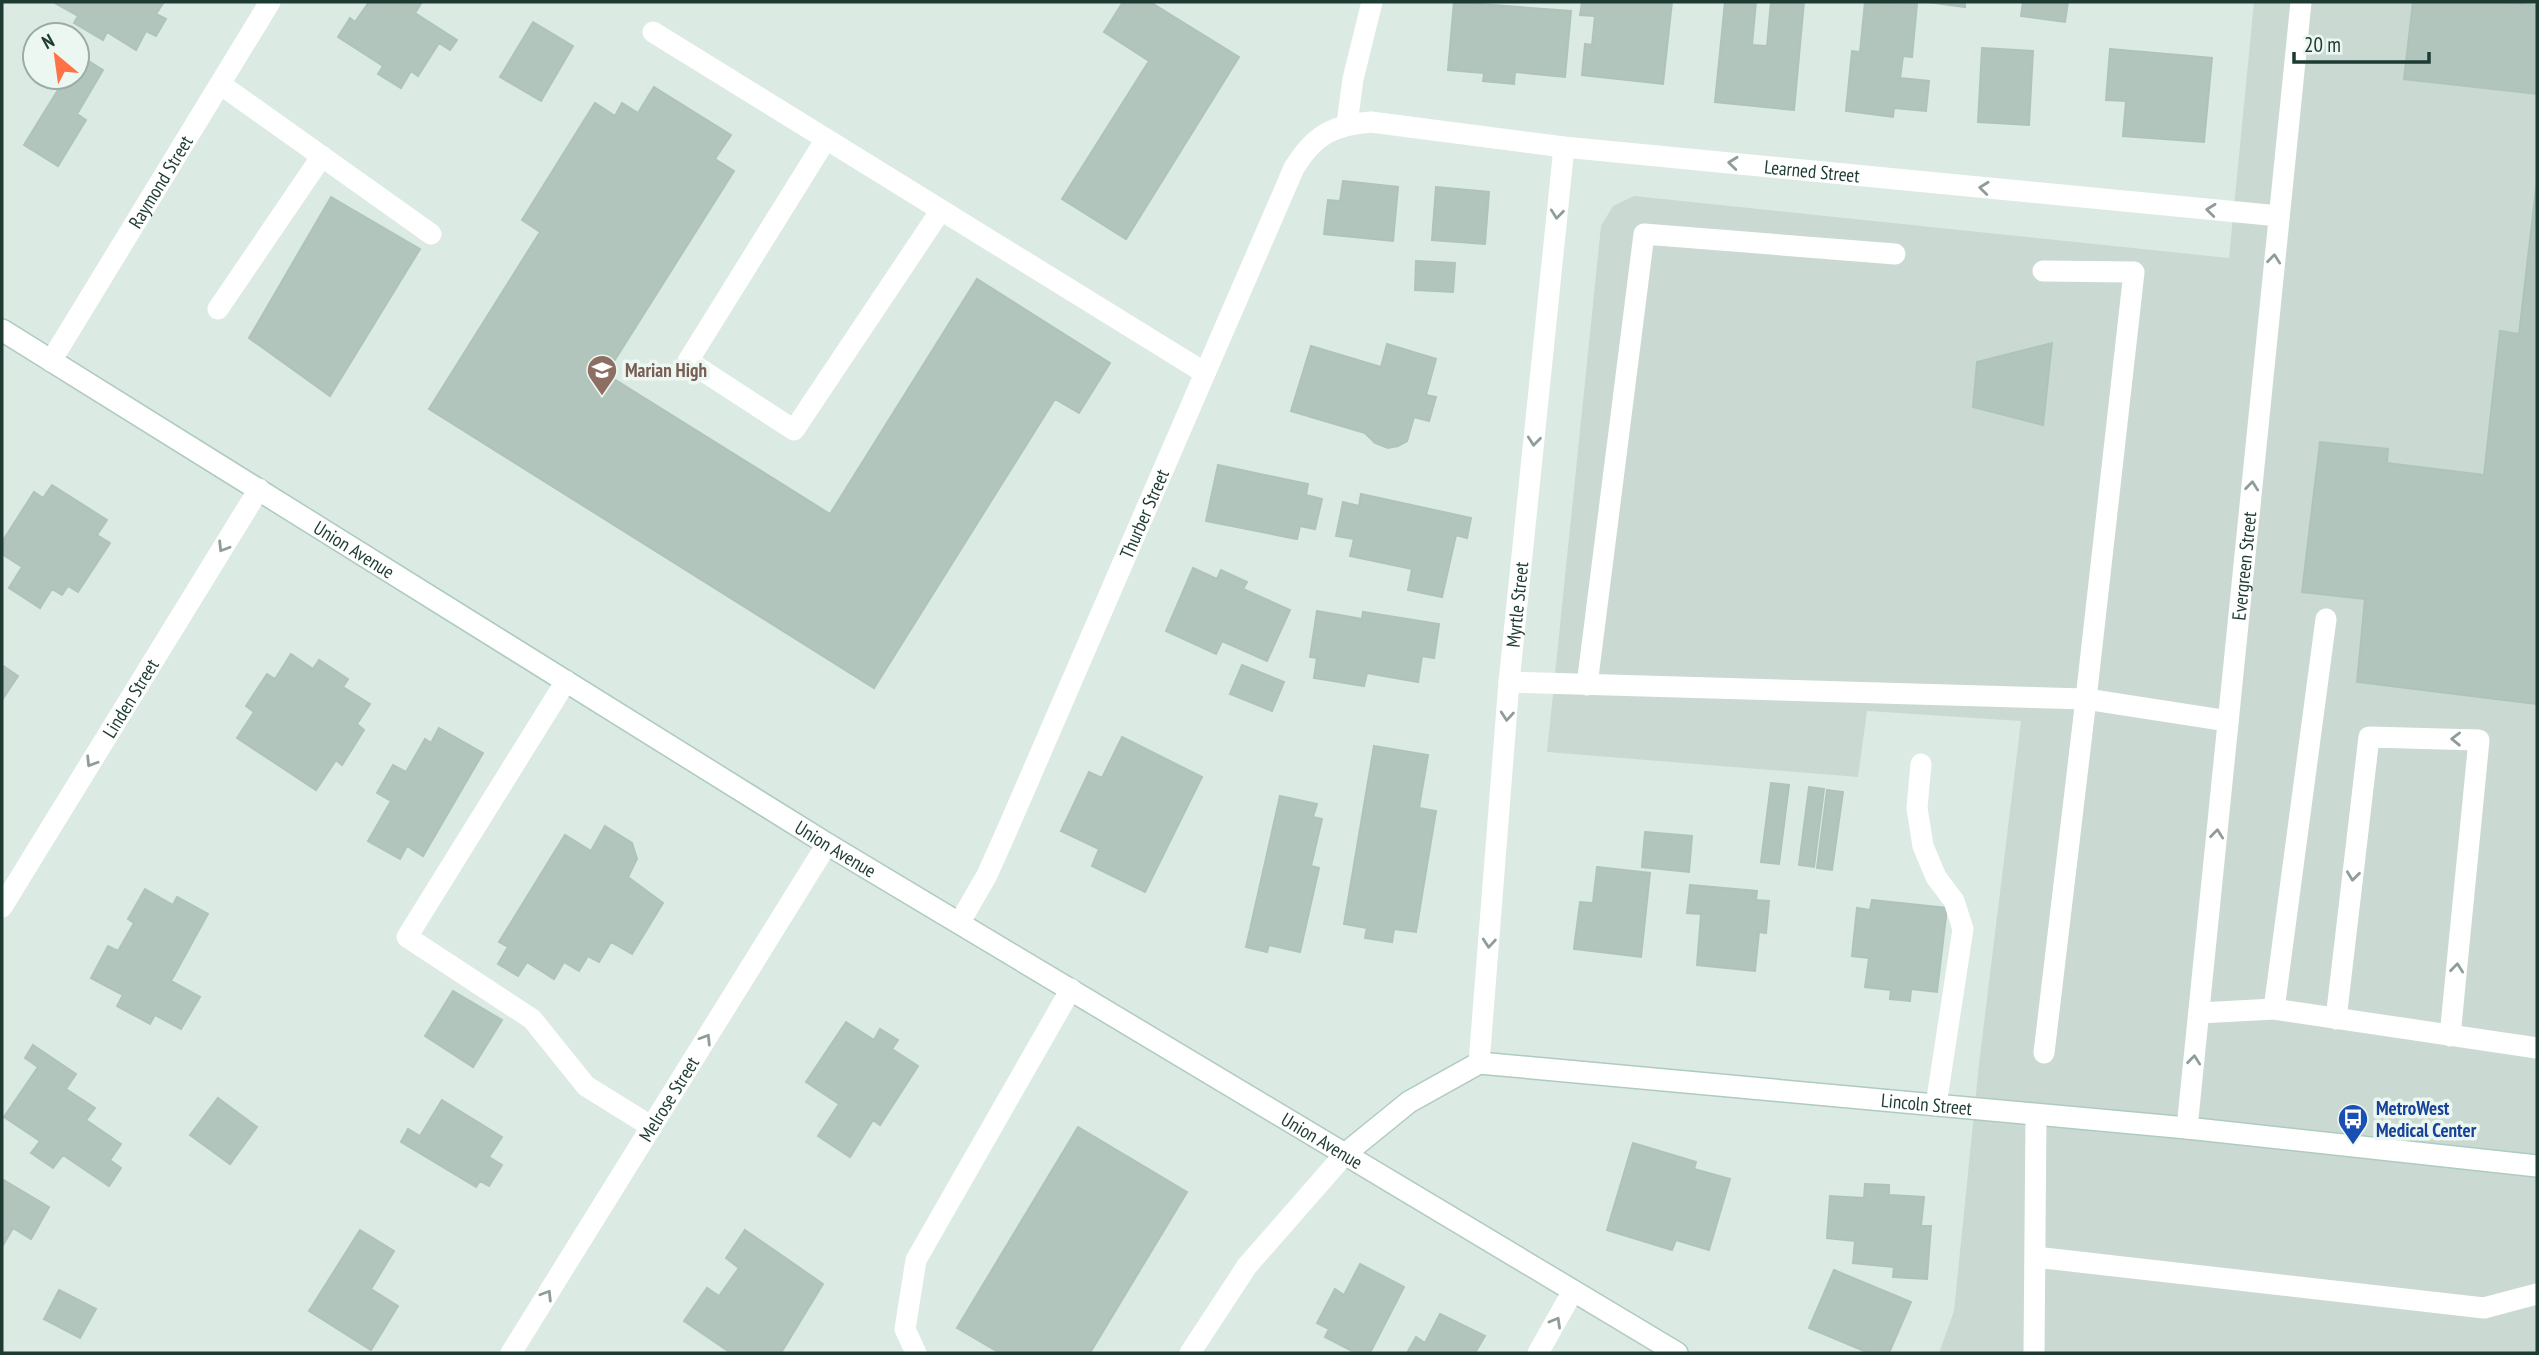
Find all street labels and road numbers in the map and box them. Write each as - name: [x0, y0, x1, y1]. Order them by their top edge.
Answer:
- street label: Raymond Street: [123, 130, 198, 233]
- street label: Learned Street: [1763, 154, 1861, 188]
- street label: Thurber Street: [1114, 465, 1174, 562]
- street label: Evergreen Street: [2226, 509, 2261, 621]
- street label: Union Avenue: [309, 515, 399, 584]
- street label: Myrtle Street: [1501, 560, 1533, 649]
- street label: Linden Street: [97, 654, 164, 742]
- street label: Union Avenue: [791, 815, 881, 883]
- street label: Melrose Street: [633, 1051, 705, 1146]
- street label: Lincoln Street: [1880, 1088, 1974, 1120]
- street label: Union Avenue: [1277, 1107, 1367, 1174]

